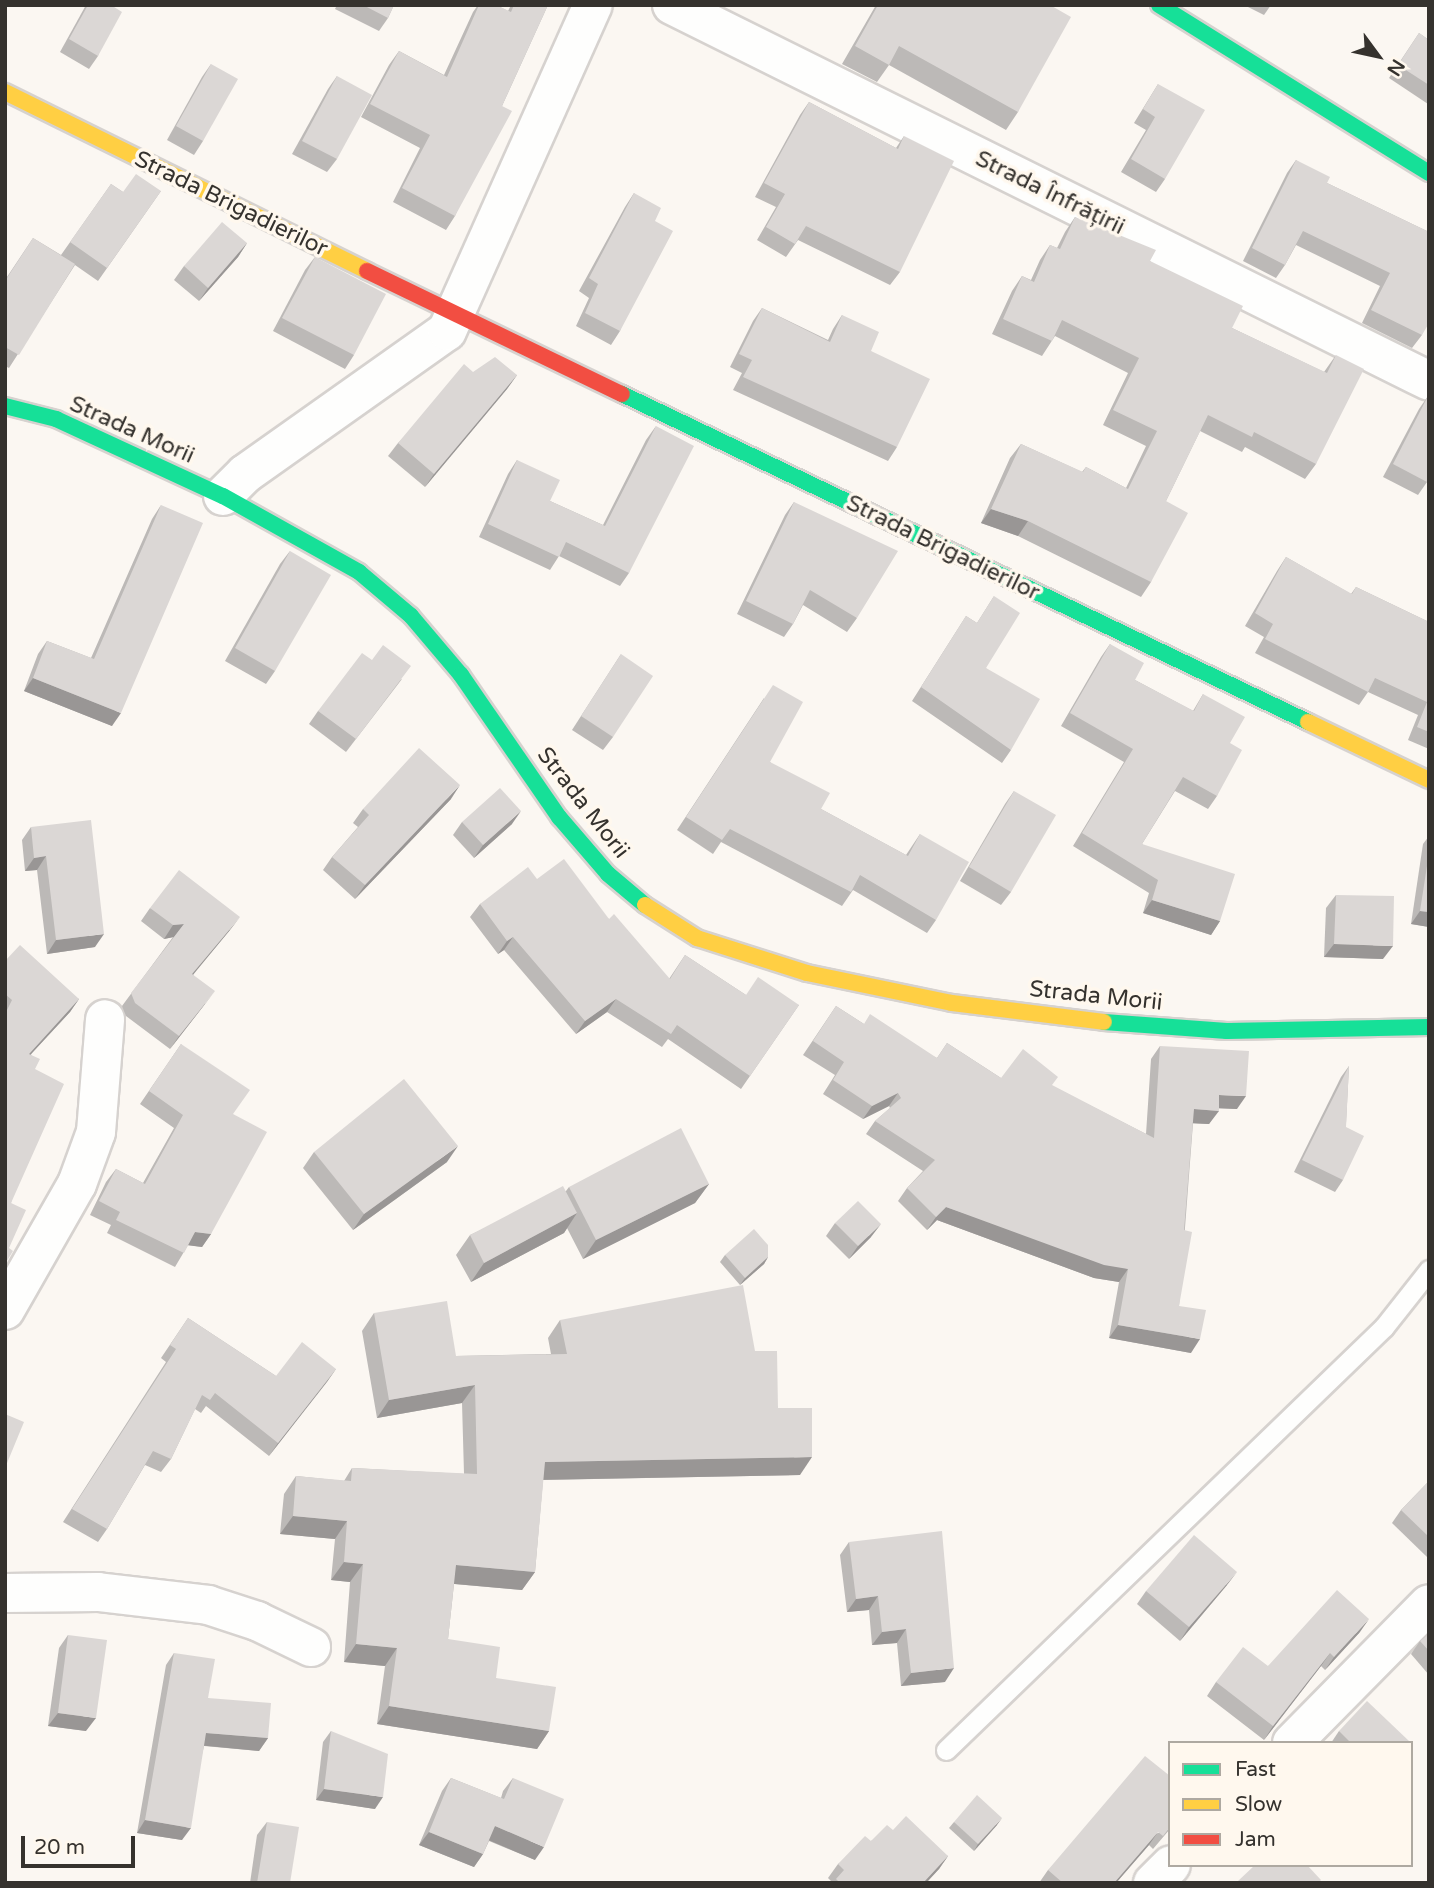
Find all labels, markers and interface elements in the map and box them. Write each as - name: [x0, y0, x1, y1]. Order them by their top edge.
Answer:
- north arrow: [1343, 21, 1413, 91]
- text: N: [1382, 55, 1409, 80]
- street label: Strada Brigadierilor: [130, 145, 332, 263]
- street label: Strada Înfrățirii: [971, 145, 1129, 241]
- street label: Strada Morii: [65, 390, 199, 470]
- street label: Strada Brigadierilor: [842, 489, 1044, 607]
- street label: Strada Morii: [531, 742, 635, 864]
- street label: Strada Morii: [1028, 975, 1164, 1017]
- legend: [1168, 1741, 1413, 1867]
- text: Fast: [1235, 1757, 1276, 1782]
- text: Slow: [1235, 1792, 1282, 1817]
- scale bar: [24, 1822, 138, 1866]
- text: Jam: [1235, 1827, 1276, 1852]
- text: 20 m: [34, 1835, 85, 1860]

